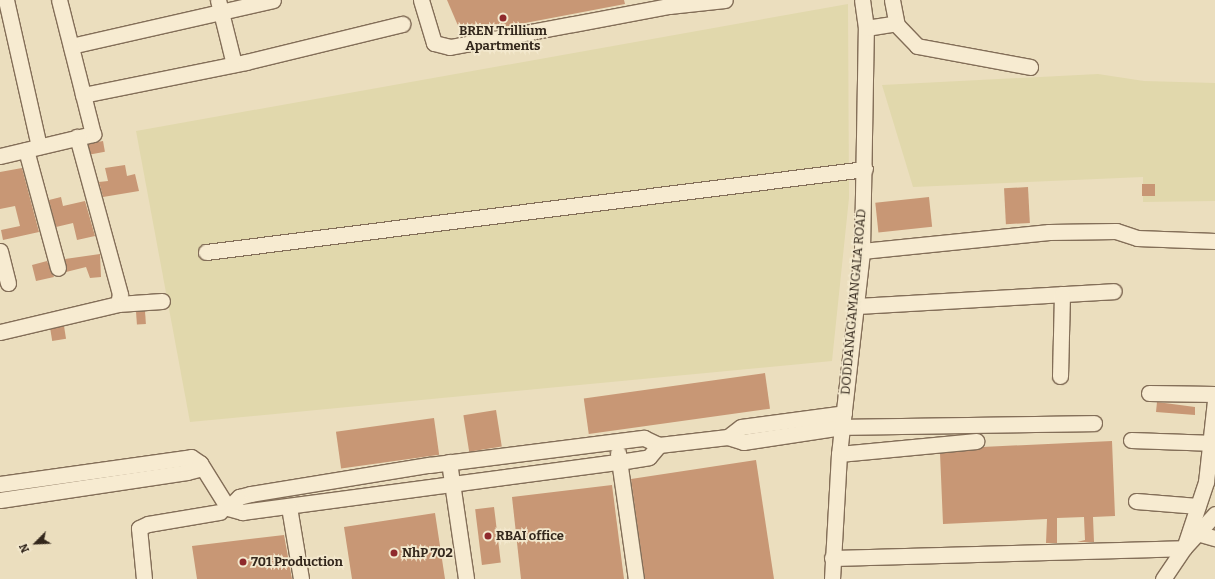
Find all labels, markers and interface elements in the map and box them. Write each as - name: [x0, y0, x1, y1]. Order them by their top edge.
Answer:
- marker: BREN Trillium Apartments: [498, 13, 508, 23]
- place label: BREN Trillium Apartments: [459, 24, 547, 55]
- street label: DODDANAGAMANGALA ROAD: [838, 208, 870, 396]
- north arrow: [16, 523, 56, 563]
- place label: RBAI office: [496, 528, 564, 544]
- marker: RBAI office: [483, 531, 493, 541]
- text: N: [17, 542, 32, 555]
- place label: NhP 702: [402, 545, 453, 561]
- marker: NhP 702: [389, 548, 399, 558]
- place label: 701 Production: [251, 554, 343, 570]
- marker: 701 Production: [238, 557, 248, 567]

